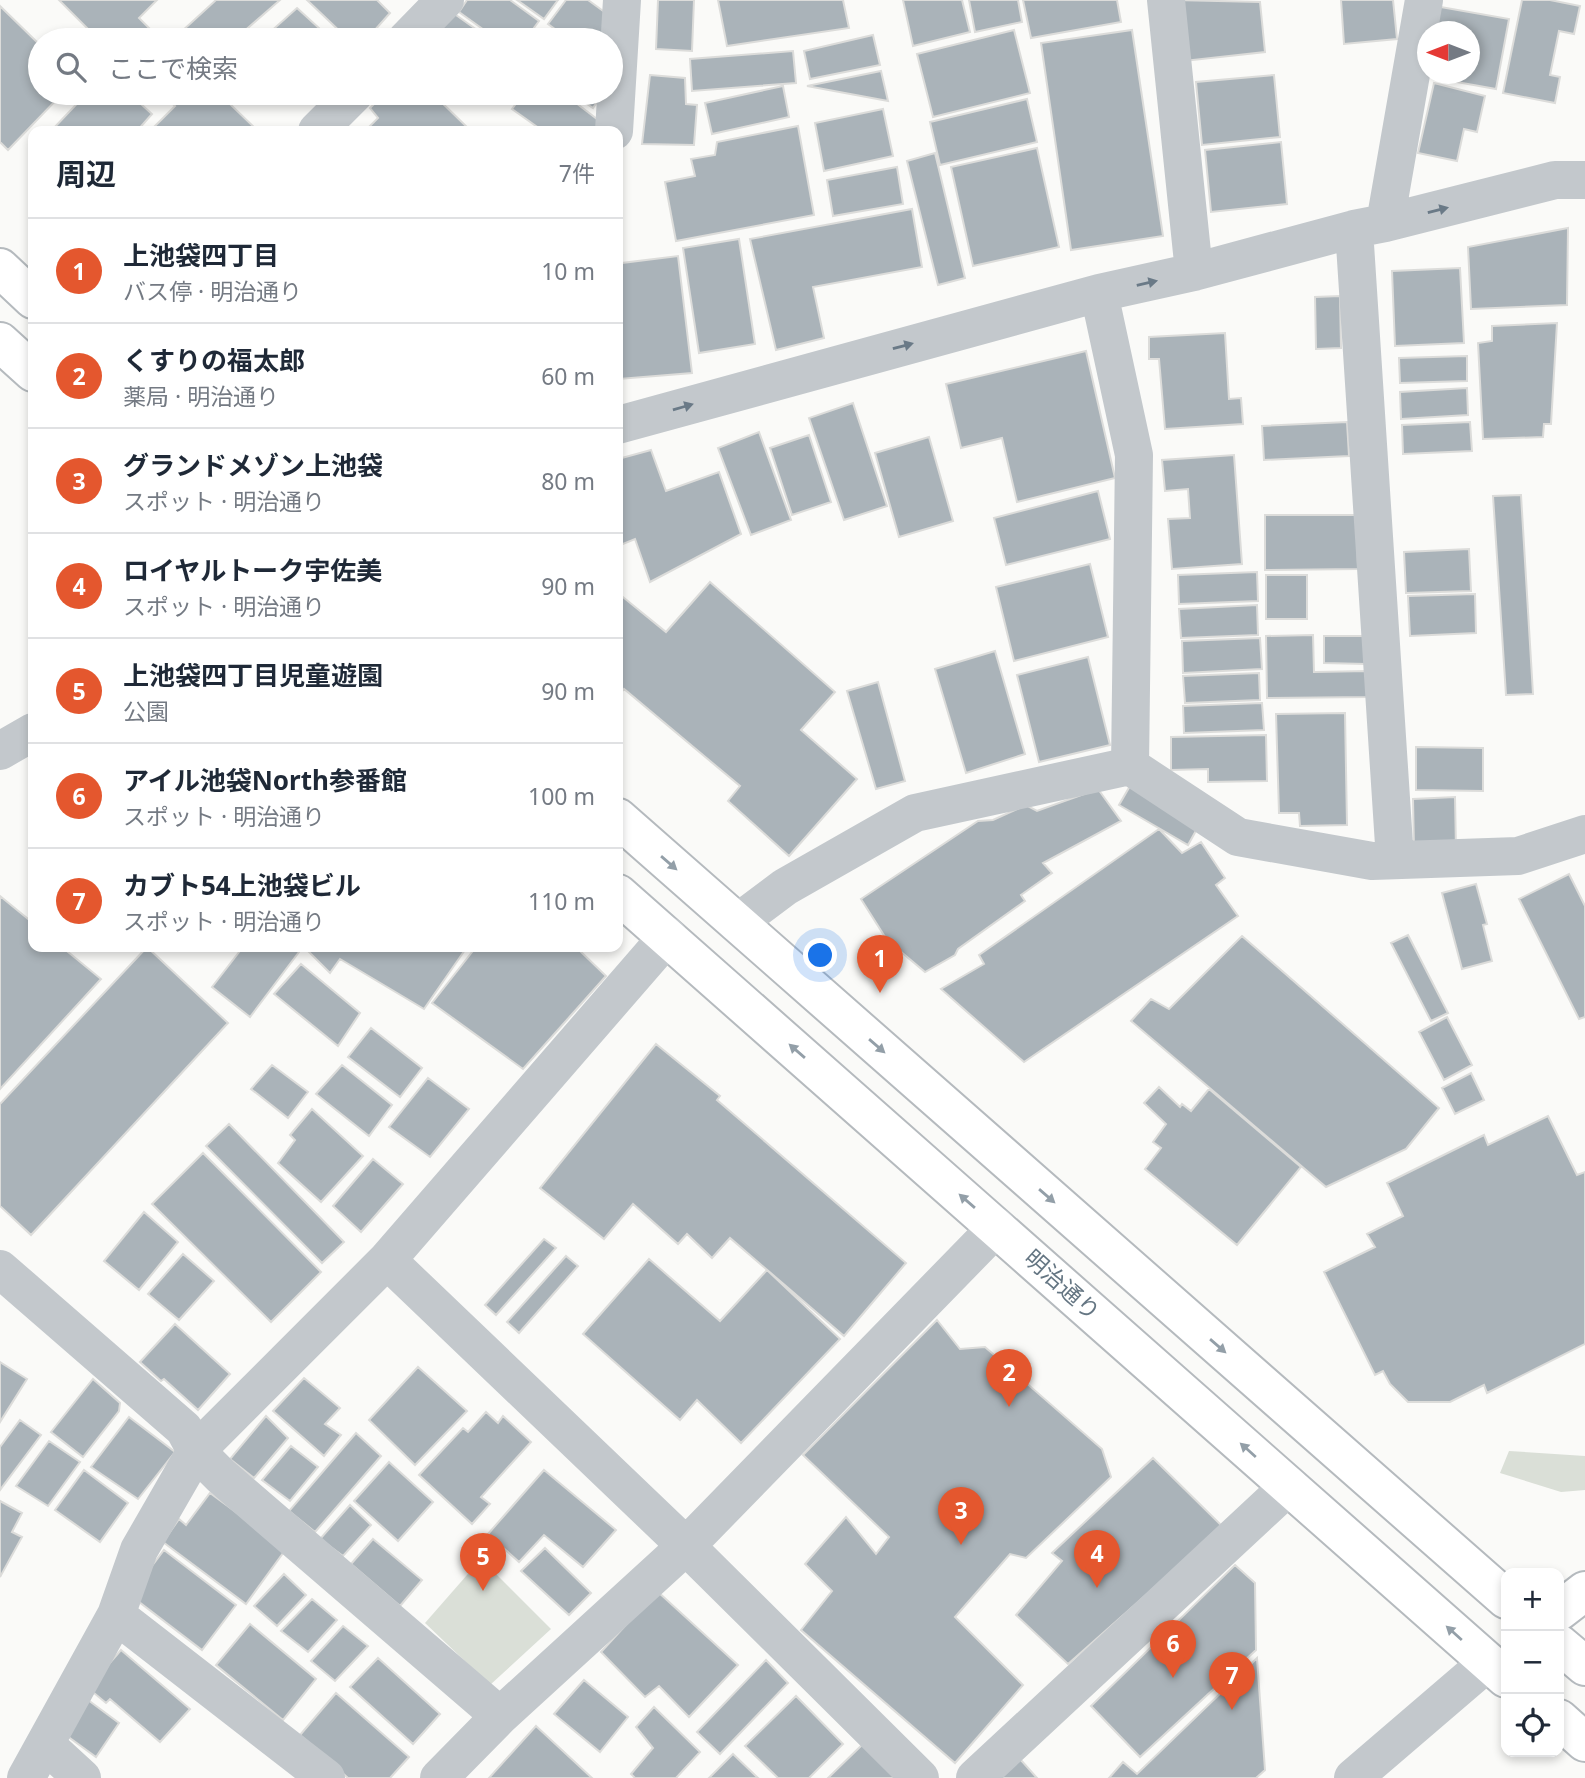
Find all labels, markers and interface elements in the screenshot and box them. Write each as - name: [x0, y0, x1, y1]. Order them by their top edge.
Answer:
- north arrow: [1417, 21, 1480, 84]
- search box: [28, 28, 623, 105]
- icon: search: [52, 48, 90, 86]
- text: ここで検索: [108, 50, 238, 86]
- text: 周辺: [56, 153, 116, 194]
- text: 7件: [559, 157, 595, 189]
- one-way arrow: [1428, 204, 1450, 215]
- text: 上池袋四丁目: [123, 237, 279, 273]
- text: 1: [72, 255, 86, 287]
- text: 10 m: [541, 255, 595, 287]
- text: バス停 · 明治通り: [123, 275, 302, 307]
- one-way arrow: [1136, 277, 1158, 288]
- one-way arrow: [892, 340, 914, 351]
- text: くすりの福太郎: [123, 342, 305, 378]
- text: 2: [72, 360, 86, 392]
- text: 60 m: [541, 360, 595, 392]
- text: 薬局 · 明治通り: [123, 380, 279, 412]
- one-way arrow: [673, 401, 695, 412]
- text: グランドメゾン上池袋: [123, 447, 383, 483]
- text: 3: [72, 465, 86, 497]
- text: 80 m: [541, 465, 595, 497]
- text: スポット · 明治通り: [123, 485, 325, 517]
- text: ロイヤルトーク宇佐美: [123, 552, 382, 588]
- text: 4: [72, 570, 86, 602]
- text: 90 m: [541, 570, 595, 602]
- text: スポット · 明治通り: [123, 590, 325, 622]
- text: 上池袋四丁目児童遊園: [123, 657, 383, 693]
- text: 5: [72, 675, 86, 707]
- text: 90 m: [541, 675, 595, 707]
- text: 公園: [123, 695, 169, 727]
- text: アイル池袋North参番館: [123, 762, 407, 798]
- text: 6: [72, 780, 86, 812]
- text: 100 m: [528, 780, 595, 812]
- text: スポット · 明治通り: [123, 800, 325, 832]
- one-way arrow: [660, 855, 678, 871]
- text: カブト54上池袋ビル: [123, 867, 361, 903]
- text: 7: [72, 885, 86, 917]
- text: 110 m: [528, 885, 595, 917]
- text: スポット · 明治通り: [123, 905, 325, 937]
- pin: 1: [857, 935, 903, 993]
- your location: [803, 938, 837, 972]
- one-way arrow: [868, 1038, 885, 1053]
- one-way arrow: [788, 1043, 806, 1059]
- one-way arrow: [1039, 1188, 1056, 1203]
- one-way arrow: [959, 1194, 976, 1209]
- street label: 明治通り: [1018, 1242, 1108, 1327]
- one-way arrow: [1210, 1338, 1227, 1353]
- pin: 2: [986, 1349, 1032, 1407]
- one-way arrow: [1240, 1442, 1257, 1458]
- pin: 3: [938, 1487, 984, 1545]
- pin: 4: [1074, 1530, 1120, 1588]
- pin: 5: [460, 1533, 506, 1591]
- map controls: [1501, 1568, 1564, 1757]
- button: +: [1501, 1568, 1564, 1631]
- pin: 6: [1150, 1620, 1196, 1678]
- one-way arrow: [1446, 1626, 1463, 1642]
- button: −: [1501, 1631, 1564, 1694]
- pin: 7: [1209, 1652, 1255, 1710]
- button: locate: [1501, 1694, 1564, 1757]

